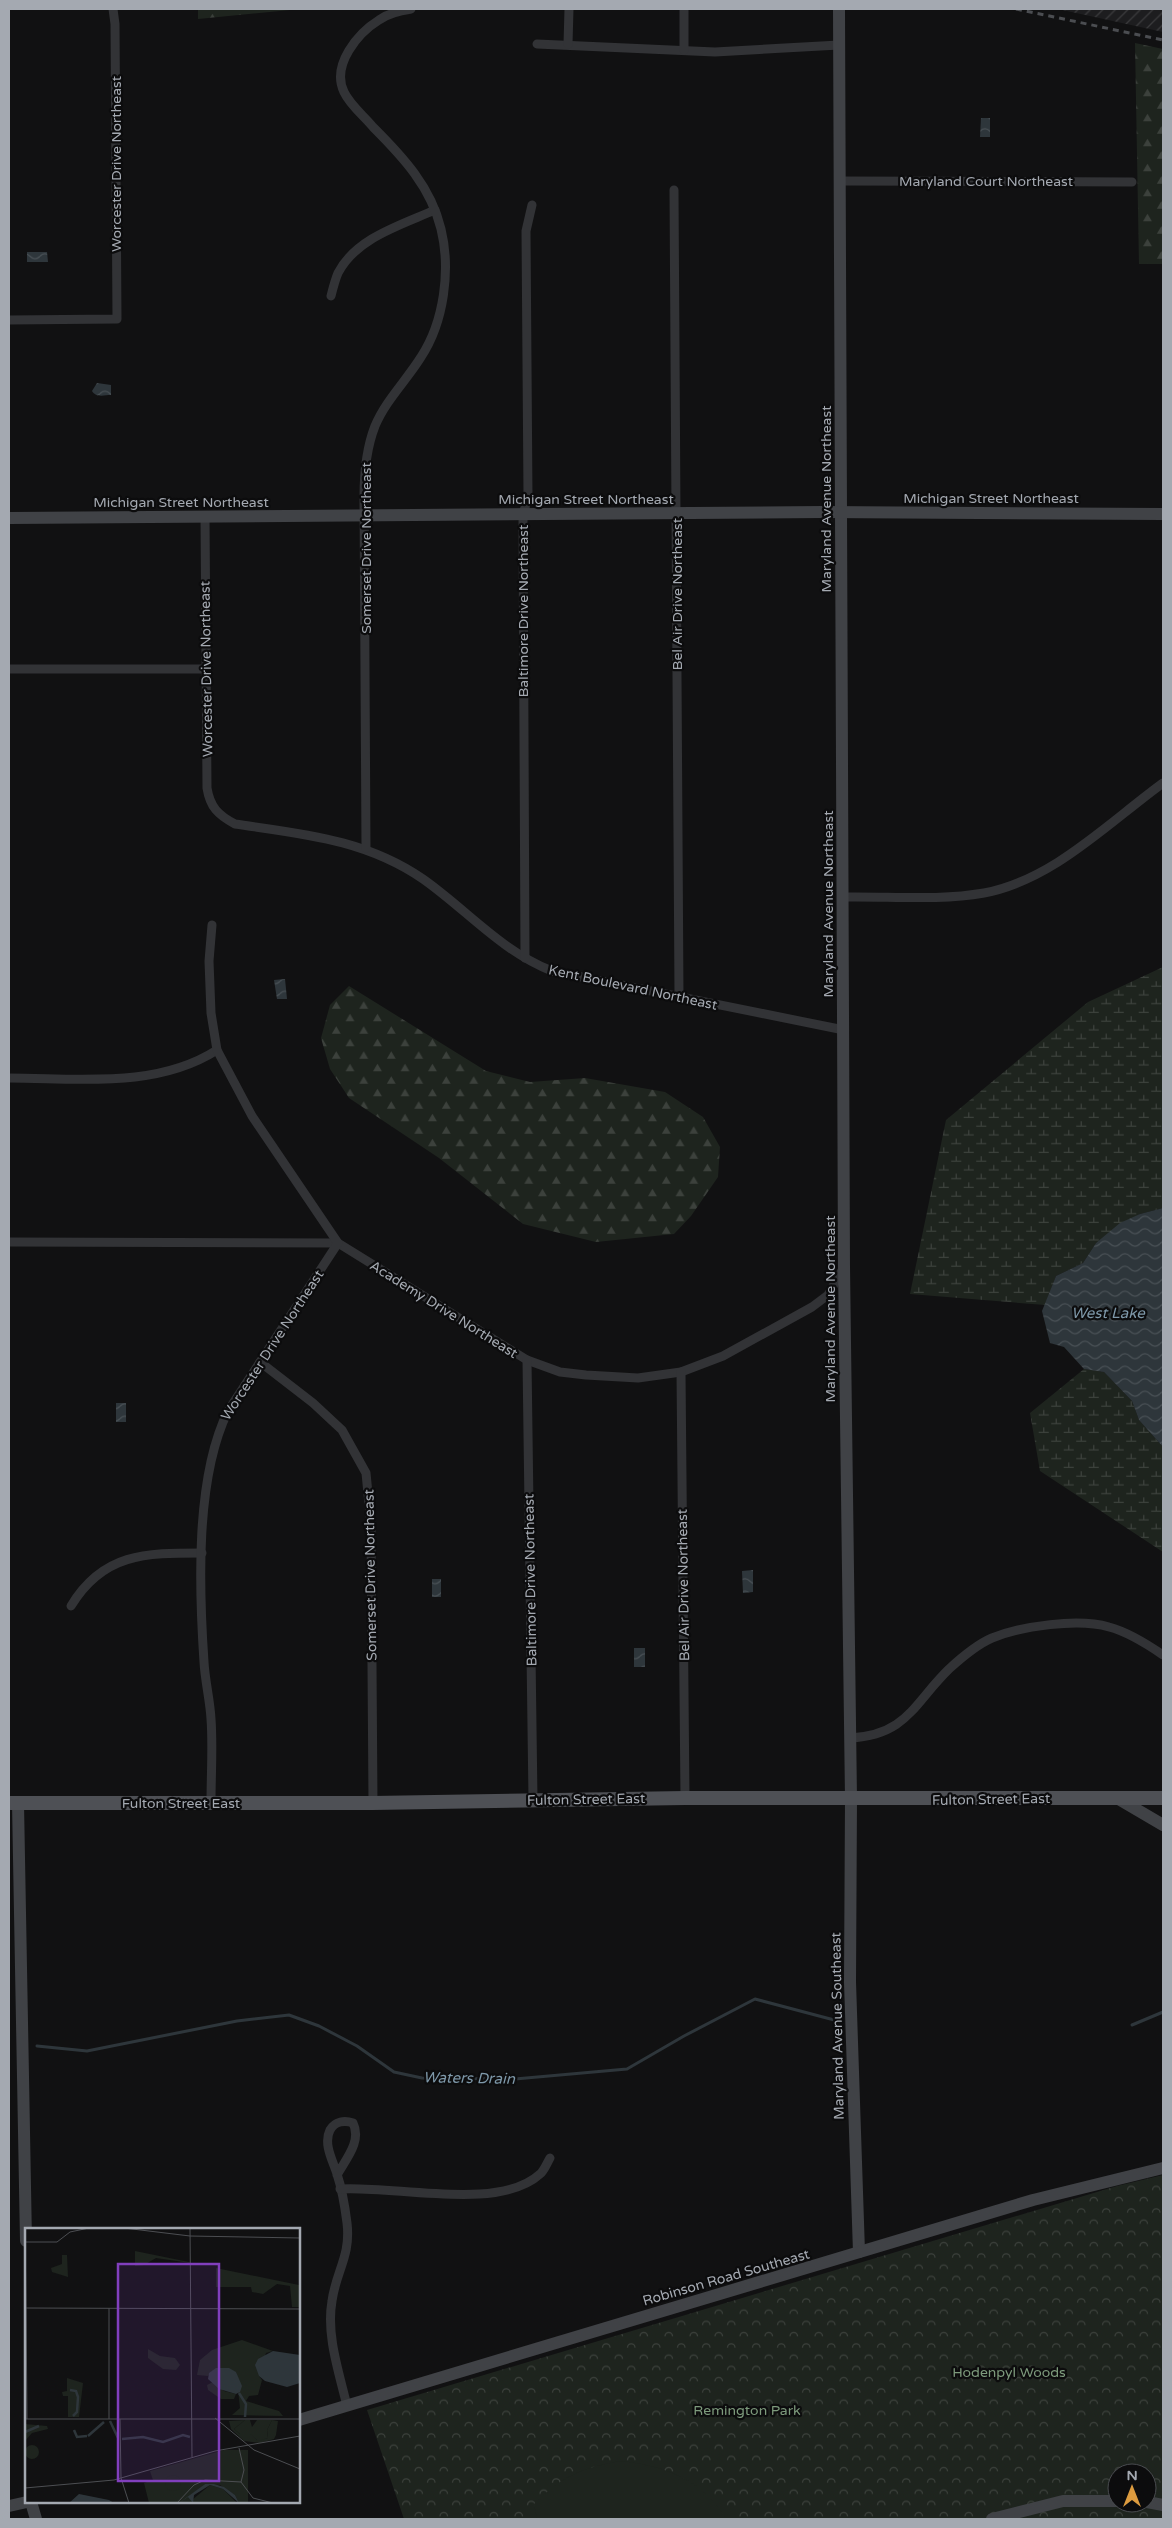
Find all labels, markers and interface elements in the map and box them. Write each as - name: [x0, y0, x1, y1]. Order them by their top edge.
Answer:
- street label: Worcester Drive Northeast: [108, 75, 125, 252]
- street label: Maryland Court Northeast: [899, 173, 1074, 190]
- street label: Maryland Avenue Northeast: [818, 405, 835, 592]
- street label: Somerset Drive Northeast: [358, 462, 375, 634]
- street label: Michigan Street Northeast: [903, 490, 1079, 507]
- street label: Michigan Street Northeast: [498, 491, 674, 508]
- street label: Michigan Street Northeast: [93, 494, 269, 511]
- street label: Bel Air Drive Northeast: [669, 517, 686, 670]
- street label: Baltimore Drive Northeast: [515, 524, 532, 697]
- street label: Worcester Drive Northeast: [196, 580, 217, 757]
- street label: Maryland Avenue Northeast: [820, 810, 837, 997]
- street label: Kent Boulevard Northeast: [547, 961, 719, 1014]
- street label: Maryland Avenue Northeast: [822, 1215, 839, 1402]
- street label: Academy Drive Northeast: [367, 1257, 521, 1362]
- street label: Worcester Drive Northeast: [217, 1266, 328, 1424]
- water label: West Lake: [1071, 1304, 1146, 1322]
- street label: Somerset Drive Northeast: [360, 1488, 380, 1661]
- street label: Baltimore Drive Northeast: [520, 1493, 541, 1666]
- street label: Bel Air Drive Northeast: [674, 1508, 693, 1661]
- street label: Fulton Street East: [527, 1790, 646, 1809]
- street label: Fulton Street East: [932, 1790, 1051, 1809]
- street label: Fulton Street East: [122, 1795, 241, 1812]
- street label: Maryland Avenue Southeast: [827, 1931, 848, 2120]
- water label: Waters Drain: [423, 2068, 516, 2088]
- inset map: [25, 2228, 300, 2503]
- street label: Robinson Road Southeast: [641, 2245, 812, 2309]
- park label: Hodenpyl Woods: [952, 2364, 1066, 2381]
- park label: Remington Park: [693, 2402, 801, 2419]
- north arrow: [1107, 2463, 1157, 2513]
- text: N: [1126, 2467, 1138, 2484]

